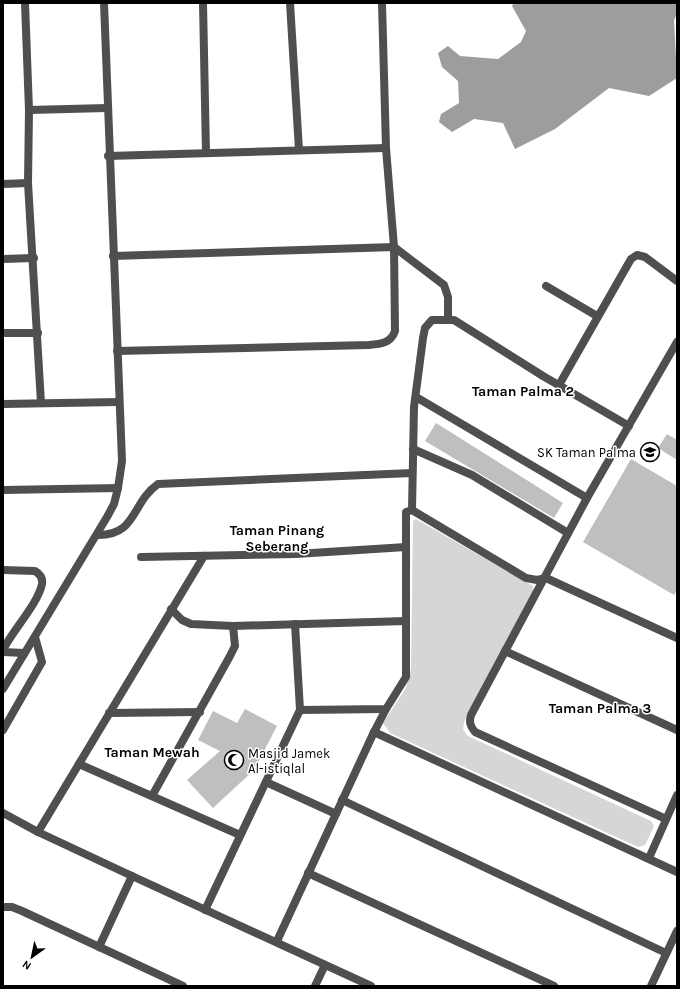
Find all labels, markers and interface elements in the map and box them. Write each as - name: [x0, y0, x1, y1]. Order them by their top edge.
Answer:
- district label: Taman Palma 2: [472, 383, 574, 400]
- school or university icon: SK Taman Palma: [639, 441, 661, 463]
- place label: SK Taman Palma: [537, 445, 636, 460]
- district label: Taman Pinang Seberang: [230, 522, 324, 555]
- district label: Taman Palma 3: [549, 700, 651, 717]
- district label: Taman Mewah: [104, 744, 200, 761]
- place label: Masjid Jamek Al-istiqlal: [248, 746, 330, 777]
- mosque icon: Masjid Jamek Al-istiqlal: [223, 749, 245, 771]
- north arrow: [12, 937, 52, 977]
- text: N: [20, 957, 34, 973]

